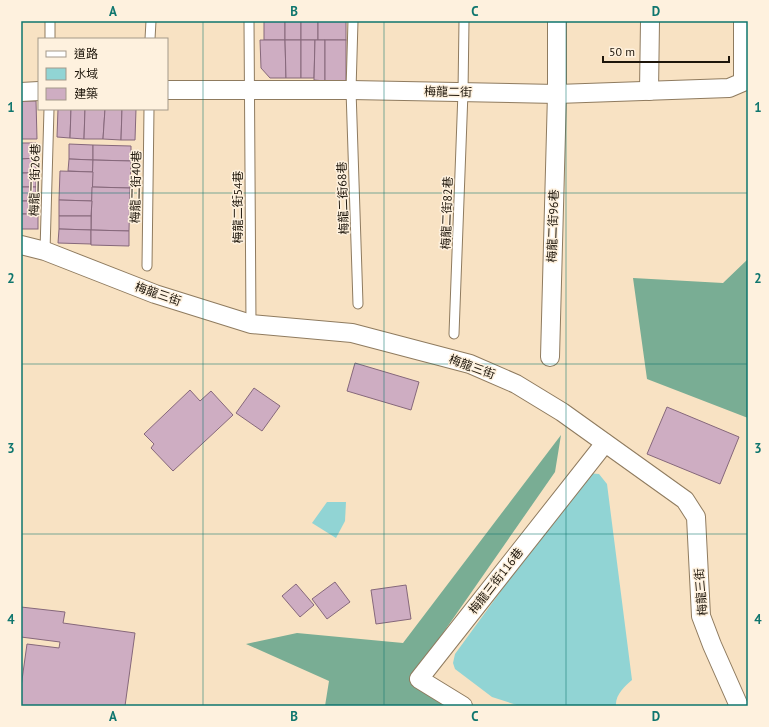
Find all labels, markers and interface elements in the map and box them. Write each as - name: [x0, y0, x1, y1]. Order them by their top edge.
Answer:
- text: A: [109, 3, 117, 20]
- text: B: [290, 3, 298, 20]
- text: C: [471, 3, 479, 20]
- text: D: [652, 3, 660, 20]
- legend: [38, 38, 168, 110]
- scale bar: [603, 38, 729, 64]
- text: 50 m: [609, 44, 635, 59]
- text: 道路: [74, 46, 98, 61]
- text: 水域: [74, 66, 98, 81]
- street label: 梅龍二街: [424, 84, 472, 99]
- text: 建築: [74, 86, 98, 101]
- text: 1: [7, 99, 15, 116]
- text: 1: [754, 99, 762, 116]
- street label: 梅龍二街26巷: [26, 143, 43, 217]
- street label: 梅龍二街40巷: [127, 150, 144, 224]
- street label: 梅龍二街68巷: [334, 161, 351, 235]
- street label: 梅龍二街54巷: [230, 170, 245, 244]
- street label: 梅龍二街82巷: [438, 176, 455, 250]
- street label: 梅龍二街96巷: [544, 189, 561, 263]
- text: 2: [7, 270, 15, 287]
- text: 2: [754, 270, 762, 287]
- street label: 梅龍三街: [133, 279, 183, 308]
- street label: 梅龍三街: [447, 351, 497, 382]
- text: 3: [7, 440, 15, 457]
- text: 3: [754, 440, 762, 457]
- street label: 梅龍三街116巷: [465, 545, 526, 617]
- street label: 梅龍三街: [691, 567, 710, 617]
- text: 4: [7, 611, 15, 628]
- text: 4: [754, 611, 762, 628]
- text: A: [109, 708, 117, 725]
- text: B: [290, 708, 298, 725]
- text: C: [471, 708, 479, 725]
- text: D: [652, 708, 660, 725]

